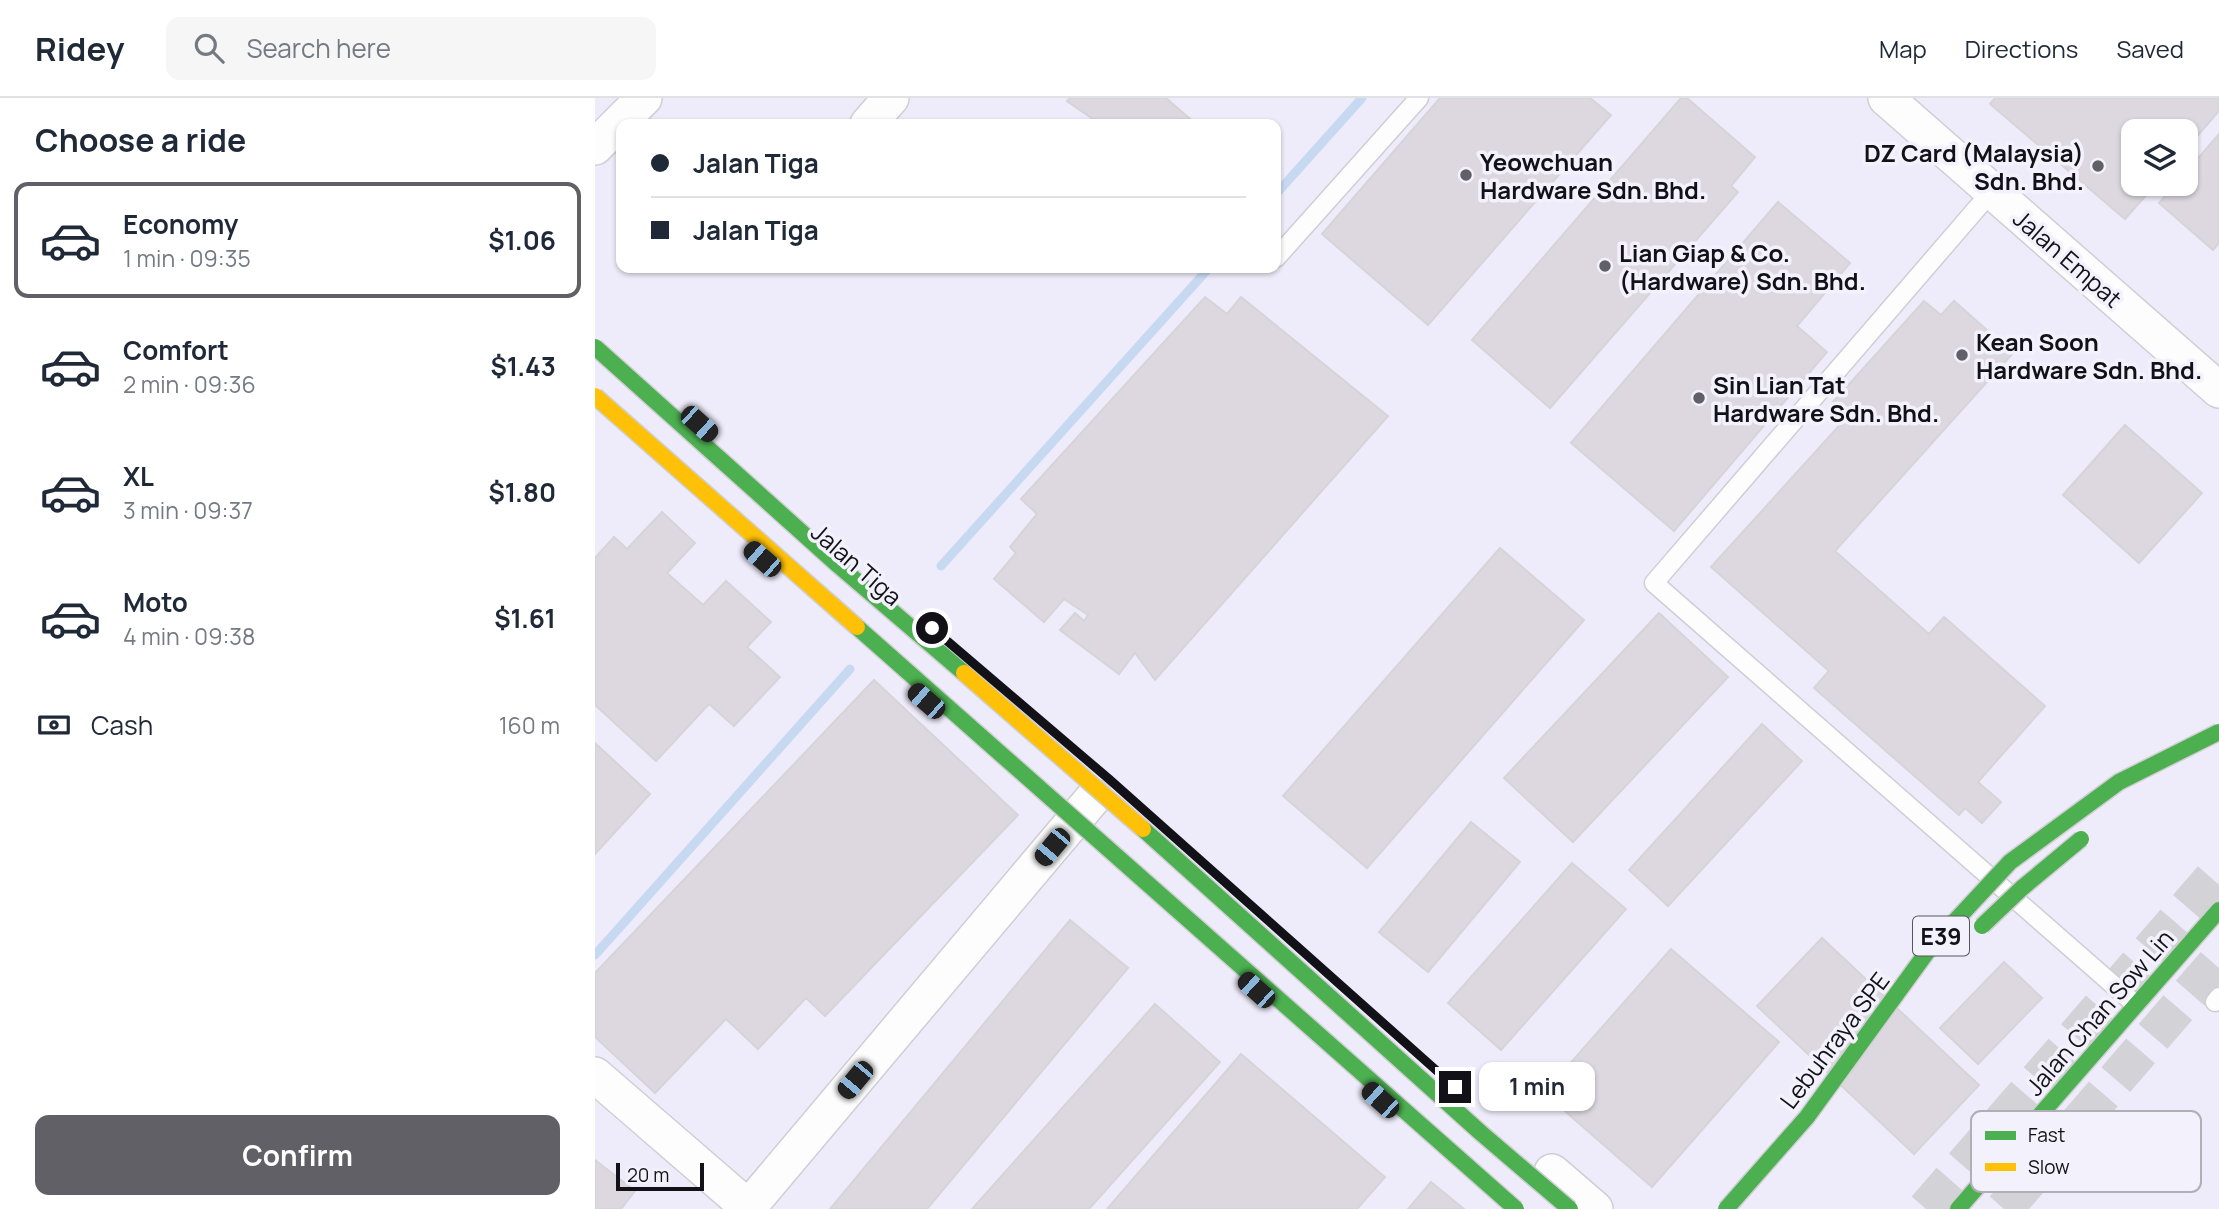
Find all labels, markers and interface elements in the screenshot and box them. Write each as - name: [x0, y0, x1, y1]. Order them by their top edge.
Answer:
- search box: [166, 17, 656, 80]
- text: Ridey: [35, 26, 124, 71]
- icon: search: [190, 29, 228, 67]
- text: Search here: [246, 30, 391, 66]
- text: Map: [1879, 32, 1927, 65]
- text: Directions: [1965, 32, 2078, 65]
- text: Saved: [2116, 32, 2184, 65]
- text: Choose a ride: [35, 118, 246, 162]
- map controls: [2121, 119, 2198, 196]
- button: layers: [2121, 119, 2198, 196]
- place label: DZ Card (Malaysia) Sdn. Bhd.: [1864, 136, 2084, 197]
- text: Jalan Tiga: [693, 145, 819, 181]
- place label: Yeowchuan Hardware Sdn. Bhd.: [1480, 145, 1706, 206]
- marker: DZ Card (Malaysia) Sdn. Bhd.: [2090, 158, 2106, 174]
- marker: Yeowchuan Hardware Sdn. Bhd.: [1458, 167, 1474, 183]
- street label: Jalan Empat: [2007, 202, 2129, 314]
- text: Economy: [123, 206, 238, 242]
- icon: car: [39, 209, 102, 272]
- text: Jalan Tiga: [693, 212, 819, 248]
- text: $1.06: [488, 222, 556, 258]
- place label: Lian Giap & Co. (Hardware) Sdn. Bhd.: [1619, 236, 1866, 297]
- text: 1 min · 09:35: [123, 242, 251, 274]
- marker: Lian Giap & Co. (Hardware) Sdn. Bhd.: [1597, 258, 1613, 274]
- place label: Kean Soon Hardware Sdn. Bhd.: [1976, 325, 2202, 386]
- text: Comfort: [123, 332, 229, 368]
- icon: car: [39, 335, 102, 398]
- marker: Kean Soon Hardware Sdn. Bhd.: [1954, 347, 1970, 363]
- text: $1.43: [490, 348, 556, 384]
- text: 2 min · 09:36: [123, 368, 256, 400]
- place label: Sin Lian Tat Hardware Sdn. Bhd.: [1713, 368, 1939, 429]
- marker: Sin Lian Tat Hardware Sdn. Bhd.: [1691, 390, 1707, 406]
- car: [677, 402, 722, 446]
- text: XL: [123, 458, 154, 494]
- icon: car: [39, 461, 102, 524]
- text: $1.80: [488, 474, 556, 510]
- text: 3 min · 09:37: [123, 494, 253, 526]
- street label: Jalan Tiga: [805, 515, 909, 613]
- car: [740, 537, 785, 581]
- text: Moto: [123, 584, 188, 620]
- icon: car: [39, 587, 102, 650]
- text: $1.61: [494, 600, 556, 636]
- route start: [916, 612, 948, 644]
- text: 4 min · 09:38: [123, 620, 255, 652]
- car: [904, 679, 949, 723]
- icon: cash: [35, 706, 73, 744]
- text: Cash: [91, 707, 153, 743]
- text: 160 m: [499, 709, 560, 741]
- car: [1031, 824, 1074, 870]
- road number: E39: [1913, 916, 1969, 956]
- street label: Jalan Chan Sow Lin: [2018, 922, 2180, 1102]
- street label: Lebuhraya SPE: [1772, 965, 1896, 1115]
- car: [1234, 968, 1279, 1012]
- car: [834, 1057, 877, 1103]
- callout: 1 min: [1479, 1062, 1595, 1112]
- text: 1 min: [1509, 1070, 1565, 1102]
- route end: [1439, 1071, 1471, 1103]
- car: [1358, 1078, 1403, 1122]
- legend: [1971, 1111, 2201, 1192]
- button: Confirm: [35, 1115, 560, 1195]
- text: Fast: [2028, 1122, 2065, 1148]
- text: Slow: [2028, 1154, 2070, 1180]
- scale bar: [616, 1160, 703, 1192]
- text: 20 m: [627, 1162, 669, 1188]

